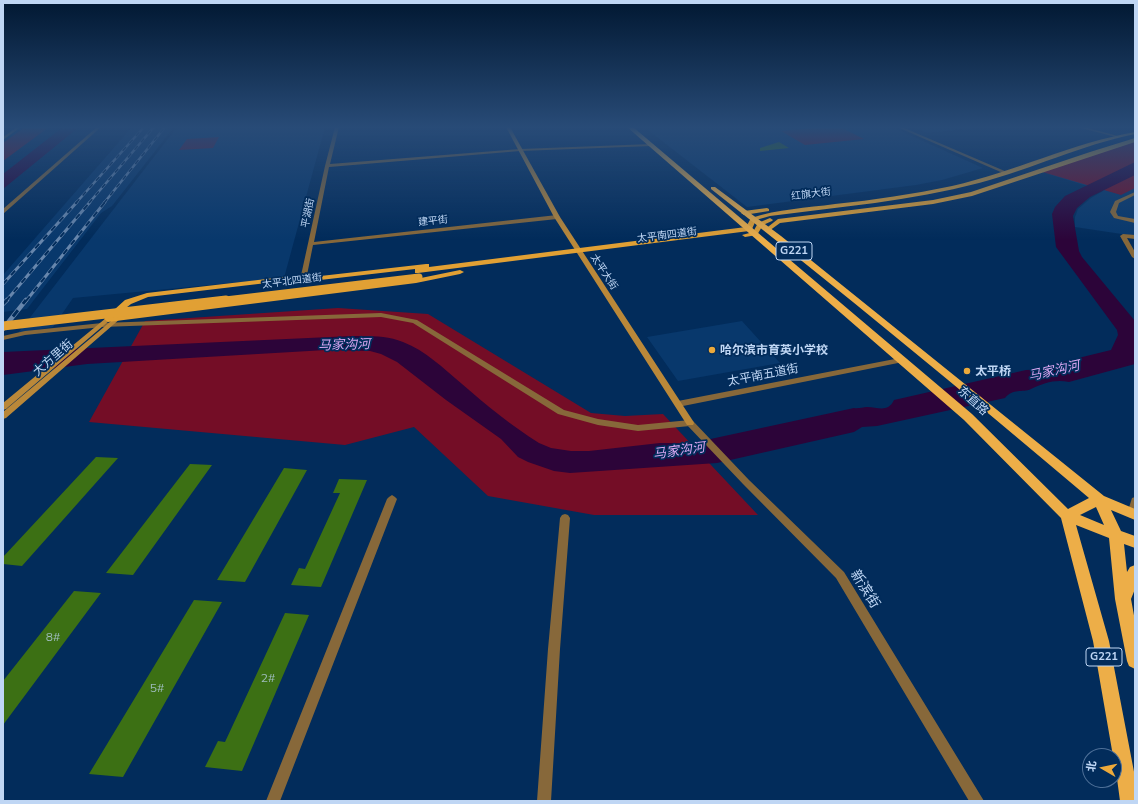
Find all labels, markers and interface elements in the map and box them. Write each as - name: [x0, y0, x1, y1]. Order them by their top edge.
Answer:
- street label: 红旗大街: [790, 186, 832, 202]
- street label: 平湖街: [299, 197, 317, 229]
- street label: 建平街: [417, 213, 449, 229]
- street label: 太平南四道街: [636, 225, 698, 245]
- road number: G221: [776, 242, 812, 260]
- street label: 太平大街: [588, 252, 620, 292]
- street label: 太平北四道街: [261, 271, 323, 291]
- water label: 马家沟河: [318, 336, 370, 354]
- street label: 大方里街: [30, 337, 76, 379]
- place label: 哈尔滨市育英小学校: [720, 343, 828, 357]
- marker: 哈尔滨市育英小学校: [707, 345, 717, 355]
- water label: 马家沟河: [1027, 358, 1081, 384]
- street label: 太平南五道街: [726, 361, 800, 389]
- place label: 太平桥: [975, 364, 1011, 378]
- marker: 太平桥: [962, 366, 972, 376]
- street label: 东直路: [955, 384, 991, 418]
- water label: 马家沟河: [652, 440, 706, 462]
- street label: 新滨街: [847, 567, 883, 611]
- house number: 8#: [46, 630, 60, 644]
- road number: G221: [1086, 648, 1122, 666]
- house number: 2#: [261, 671, 275, 685]
- house number: 5#: [150, 681, 164, 695]
- north arrow: [1082, 748, 1122, 788]
- text: 北: [1083, 760, 1099, 773]

